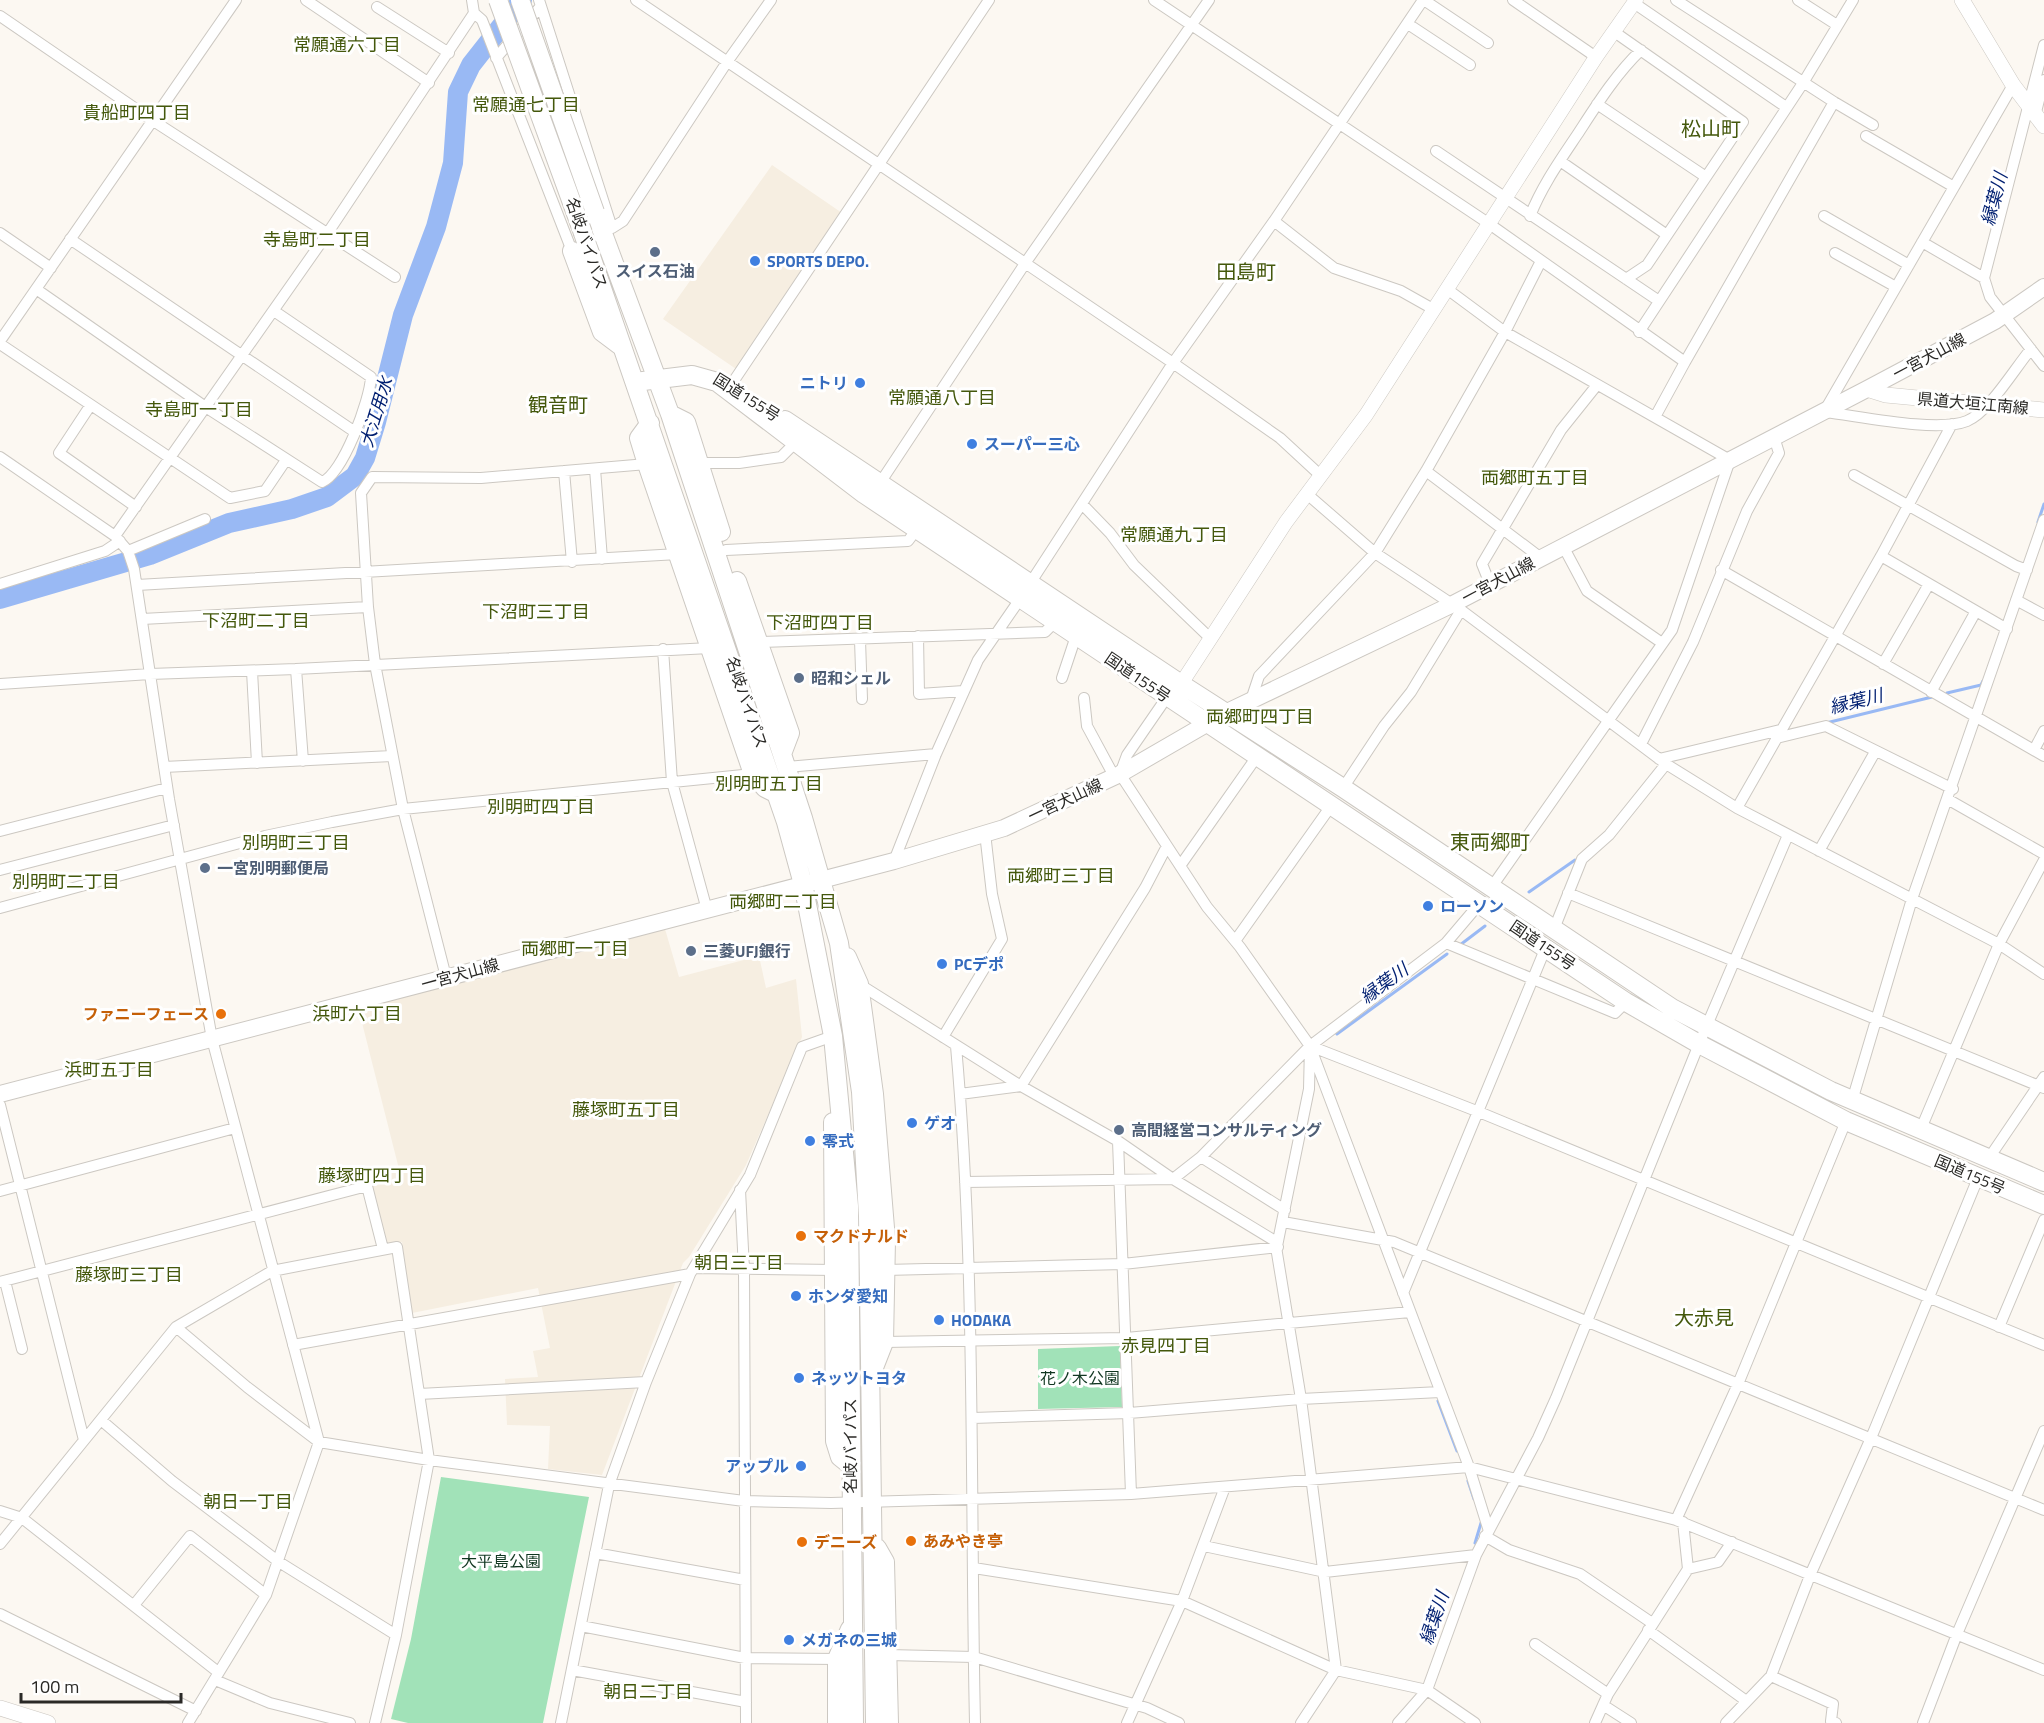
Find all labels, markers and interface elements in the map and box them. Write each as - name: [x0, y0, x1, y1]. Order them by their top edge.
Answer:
- district label: 常願通六丁目: [293, 31, 401, 58]
- district label: 常願通七丁目: [472, 91, 580, 118]
- district label: 貴船町四丁目: [83, 99, 191, 126]
- district label: 松山町: [1681, 113, 1741, 144]
- water label: 縁葉川: [1974, 167, 2015, 229]
- street label: 名岐バイパス: [560, 194, 614, 292]
- district label: 寺島町二丁目: [263, 226, 371, 253]
- marker: スイス石油: [648, 245, 662, 259]
- place label: SPORTS DEPO.: [767, 249, 869, 273]
- marker: SPORTS DEPO.: [748, 254, 762, 268]
- district label: 田島町: [1216, 256, 1276, 287]
- place label: スイス石油: [615, 259, 695, 283]
- street label: 一宮犬山線: [1888, 327, 1970, 385]
- street label: 国道155号: [709, 367, 785, 427]
- place label: ニトリ: [800, 371, 848, 395]
- water label: 大江用水: [353, 372, 400, 450]
- marker: ニトリ: [853, 376, 867, 390]
- district label: 常願通八丁目: [888, 384, 996, 411]
- street label: 県道大垣江南線: [1916, 386, 2030, 420]
- district label: 観音町: [528, 389, 588, 420]
- district label: 寺島町一丁目: [145, 396, 253, 423]
- place label: スーパー三心: [984, 432, 1080, 456]
- marker: スーパー三心: [965, 437, 979, 451]
- district label: 両郷町五丁目: [1481, 464, 1589, 491]
- district label: 常願通九丁目: [1120, 521, 1228, 548]
- street label: 一宮犬山線: [1457, 551, 1539, 609]
- district label: 下沼町三丁目: [482, 598, 590, 625]
- district label: 下沼町二丁目: [202, 607, 310, 634]
- district label: 下沼町四丁目: [766, 609, 874, 636]
- street label: 国道155号: [1100, 646, 1176, 708]
- street label: 名岐バイパス: [720, 653, 774, 751]
- place label: 昭和シェル: [811, 666, 891, 690]
- marker: 昭和シェル: [792, 671, 806, 685]
- water label: 縁葉川: [1827, 681, 1887, 721]
- district label: 両郷町四丁目: [1206, 703, 1314, 730]
- district label: 別明町五丁目: [715, 770, 823, 797]
- street label: 一宮犬山線: [1024, 772, 1106, 828]
- district label: 別明町四丁目: [487, 793, 595, 820]
- district label: 東両郷町: [1450, 826, 1530, 857]
- district label: 別明町三丁目: [242, 829, 350, 856]
- place label: 一宮別明郵便局: [217, 856, 329, 880]
- marker: 一宮別明郵便局: [198, 861, 212, 875]
- district label: 両郷町三丁目: [1007, 862, 1115, 889]
- district label: 別明町二丁目: [12, 868, 120, 895]
- district label: 両郷町二丁目: [729, 888, 837, 915]
- place label: ローソン: [1440, 894, 1504, 918]
- marker: ローソン: [1421, 899, 1435, 913]
- street label: 国道155号: [1505, 914, 1581, 976]
- district label: 両郷町一丁目: [521, 935, 629, 962]
- place label: 三菱UFJ銀行: [703, 939, 791, 963]
- marker: 三菱UFJ銀行: [684, 944, 698, 958]
- street label: 一宮犬山線: [418, 952, 502, 996]
- place label: PCデポ: [954, 952, 1004, 976]
- water label: 縁葉川: [1354, 955, 1415, 1010]
- marker: PCデポ: [935, 957, 949, 971]
- district label: 浜町六丁目: [312, 1000, 402, 1027]
- place label: ファニーフェース: [83, 1002, 209, 1026]
- marker: ファニーフェース: [214, 1007, 228, 1021]
- district label: 浜町五丁目: [64, 1056, 154, 1083]
- district label: 藤塚町五丁目: [572, 1096, 680, 1123]
- place label: ゲオ: [924, 1111, 956, 1135]
- marker: ゲオ: [905, 1116, 919, 1130]
- place label: 高間経営コンサルティング: [1131, 1118, 1322, 1142]
- marker: 高間経営コンサルティング: [1112, 1123, 1126, 1137]
- place label: 零式: [822, 1129, 854, 1153]
- marker: 零式: [803, 1134, 817, 1148]
- street label: 国道155号: [1931, 1148, 2009, 1200]
- district label: 藤塚町四丁目: [318, 1162, 426, 1189]
- place label: マクドナルド: [813, 1224, 909, 1248]
- marker: マクドナルド: [794, 1229, 808, 1243]
- district label: 朝日三丁目: [694, 1249, 784, 1276]
- district label: 藤塚町三丁目: [75, 1261, 183, 1288]
- place label: ホンダ愛知: [808, 1284, 888, 1308]
- marker: ホンダ愛知: [789, 1289, 803, 1303]
- district label: 大赤見: [1674, 1302, 1734, 1333]
- place label: HODAKA: [951, 1308, 1011, 1332]
- marker: HODAKA: [932, 1313, 946, 1327]
- district label: 赤見四丁目: [1121, 1332, 1211, 1359]
- place label: ネッツトヨタ: [811, 1366, 907, 1390]
- park label: 花ノ木公園: [1040, 1366, 1120, 1390]
- marker: ネッツトヨタ: [792, 1371, 806, 1385]
- street label: 名岐バイパス: [838, 1398, 862, 1494]
- place label: アップル: [725, 1454, 789, 1478]
- marker: アップル: [794, 1459, 808, 1473]
- district label: 朝日一丁目: [203, 1488, 293, 1515]
- place label: あみやき亭: [923, 1529, 1003, 1553]
- place label: デニーズ: [814, 1530, 877, 1554]
- marker: あみやき亭: [904, 1534, 918, 1548]
- marker: デニーズ: [795, 1535, 809, 1549]
- park label: 大平島公園: [461, 1549, 541, 1573]
- water label: 縁葉川: [1412, 1586, 1456, 1648]
- place label: メガネの三城: [801, 1628, 897, 1652]
- marker: メガネの三城: [782, 1633, 796, 1647]
- scale bar: [21, 1666, 182, 1704]
- text: 100 m: [30, 1673, 79, 1700]
- district label: 朝日二丁目: [603, 1678, 693, 1705]

